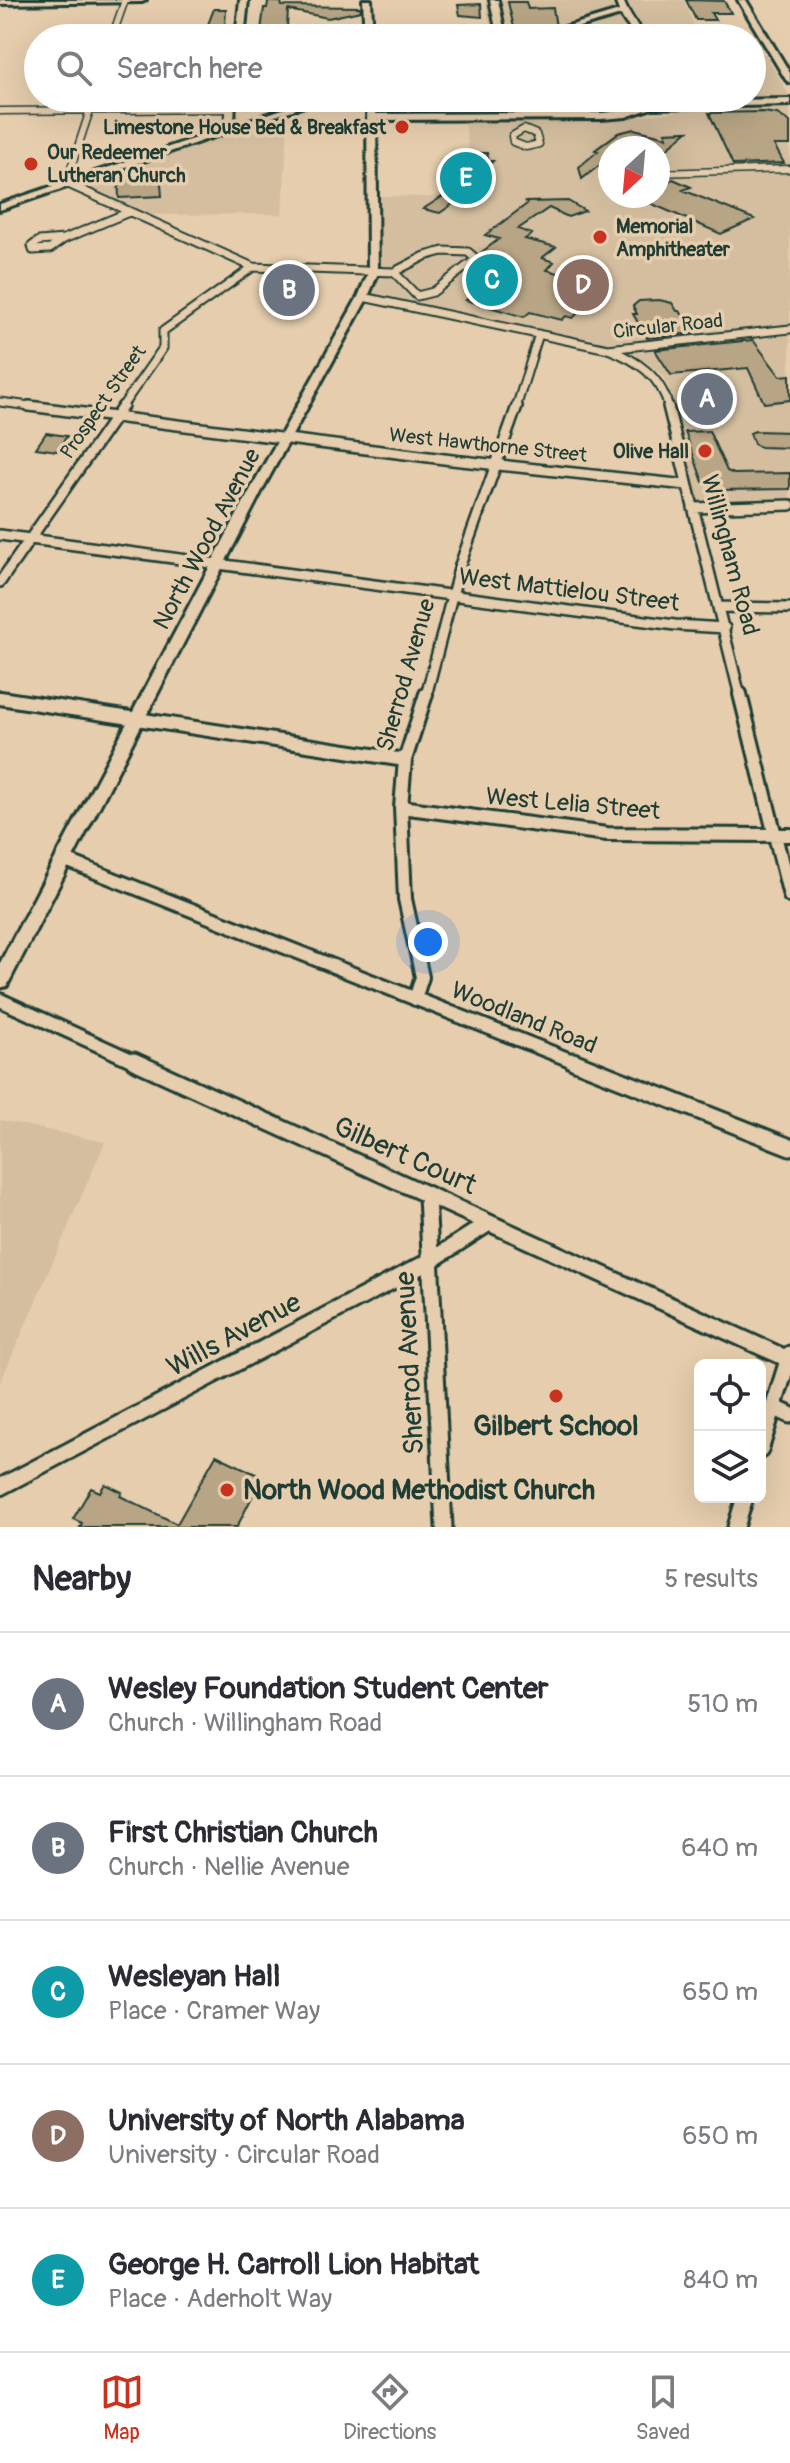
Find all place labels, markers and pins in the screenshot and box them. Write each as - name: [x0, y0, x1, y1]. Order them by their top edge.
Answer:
- place label: Limestone House Bed & Breakfast: [103, 115, 387, 140]
- marker: Limestone House Bed & Breakfast: [393, 118, 411, 136]
- place label: Our Redeemer Lutheran Church: [47, 140, 186, 188]
- pin: E: [440, 148, 492, 208]
- marker: Our Redeemer Lutheran Church: [22, 155, 40, 173]
- place label: Memorial Amphitheater: [616, 214, 731, 262]
- marker: Memorial Amphitheater: [591, 228, 609, 246]
- pin: C: [466, 250, 518, 310]
- pin: D: [557, 255, 609, 315]
- pin: B: [263, 260, 315, 320]
- pin: A: [681, 369, 733, 429]
- place label: Olive Hall: [613, 439, 689, 464]
- marker: Olive Hall: [696, 442, 714, 460]
- marker: Gilbert School: [547, 1387, 565, 1405]
- place label: Gilbert School: [473, 1409, 639, 1444]
- place label: North Wood Methodist Church: [243, 1473, 595, 1508]
- marker: North Wood Methodist Church: [218, 1481, 236, 1499]

